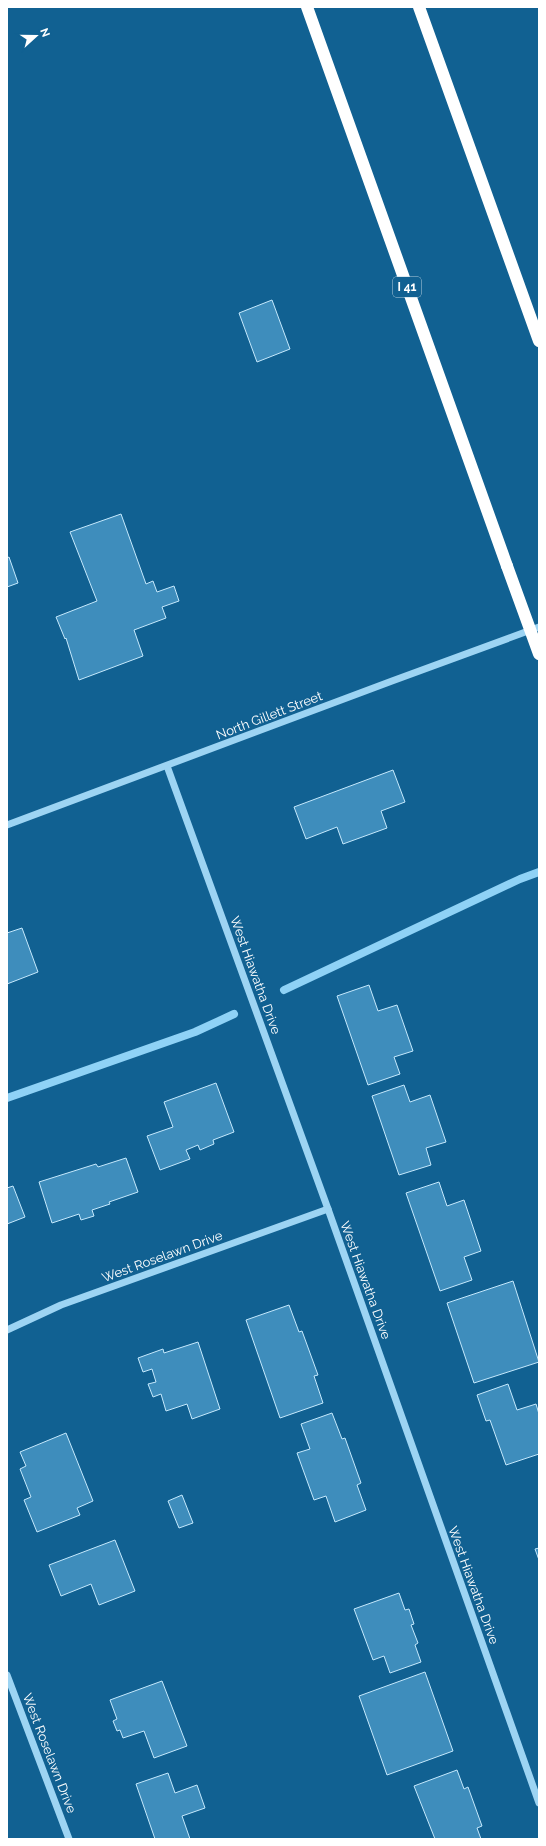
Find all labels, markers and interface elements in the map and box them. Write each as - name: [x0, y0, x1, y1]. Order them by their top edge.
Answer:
- north arrow: [16, 16, 56, 56]
- text: N: [37, 26, 52, 39]
- road number: I 41: [393, 277, 421, 297]
- street label: North Gillett Street: [214, 688, 325, 743]
- street label: West Hiawatha Drive: [227, 914, 284, 1037]
- street label: West Hiawatha Drive: [337, 1219, 394, 1342]
- street label: West Roselawn Drive: [100, 1228, 225, 1285]
- street label: West Hiawatha Drive: [445, 1524, 502, 1647]
- street label: West Roselawn Drive: [20, 1691, 79, 1816]

